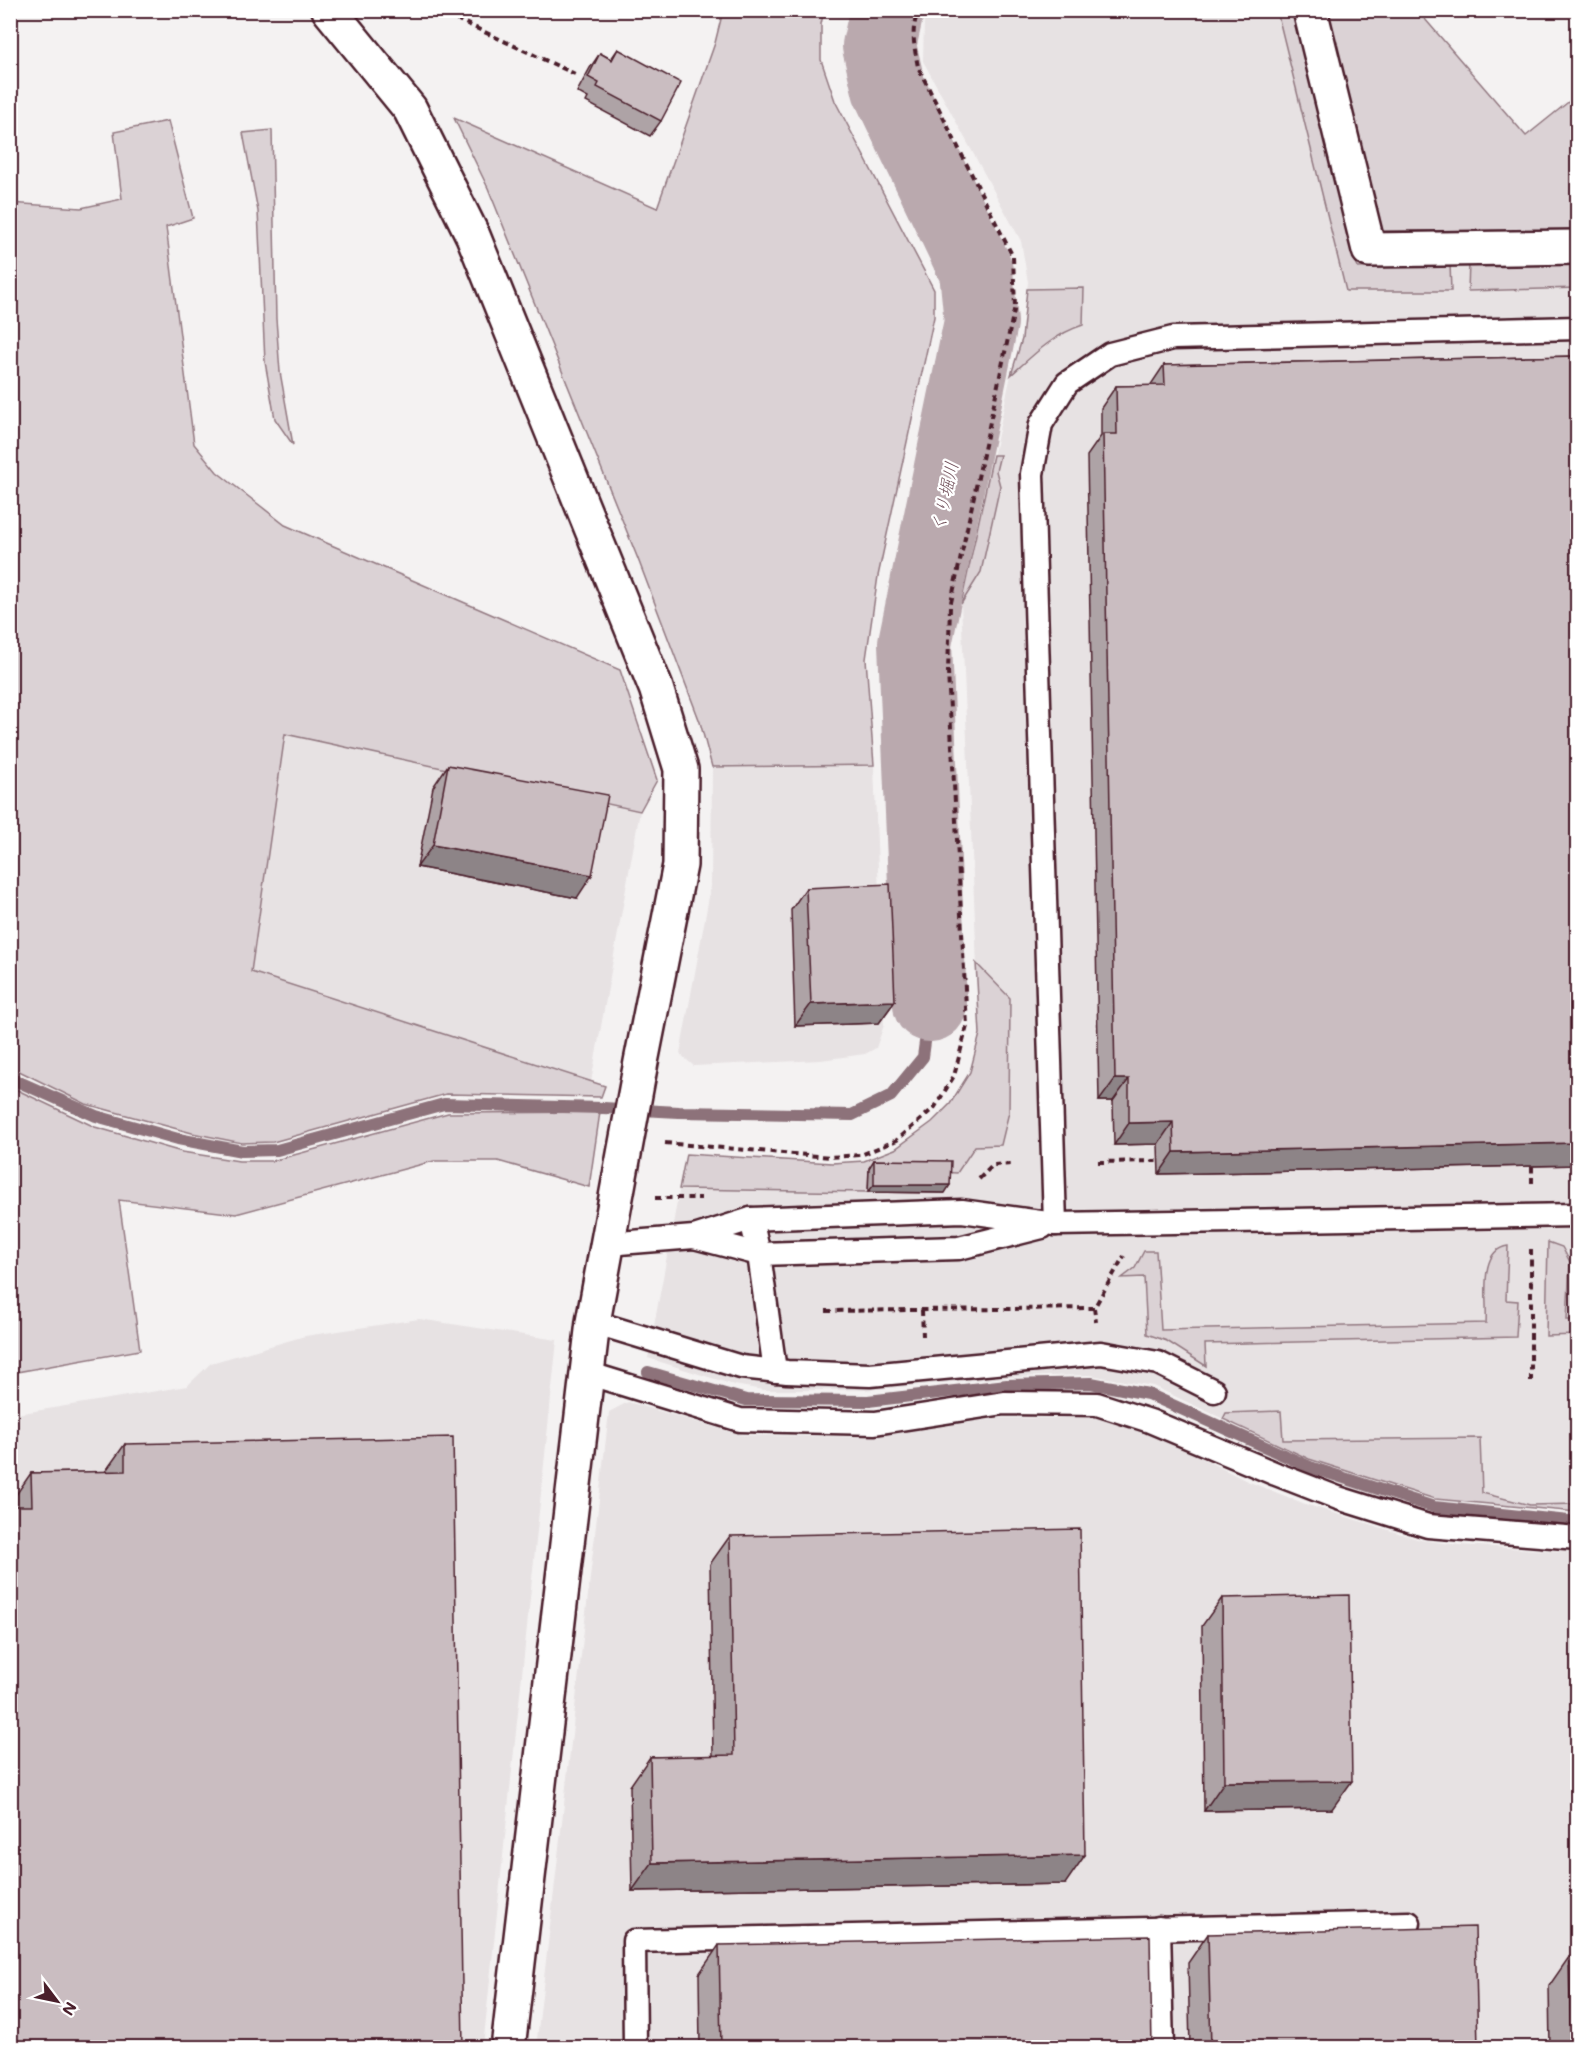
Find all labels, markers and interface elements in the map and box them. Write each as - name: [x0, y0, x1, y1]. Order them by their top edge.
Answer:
- water label: くり堀川: [925, 459, 963, 535]
- north arrow: [27, 1971, 87, 2031]
- text: N: [58, 1998, 82, 2020]

